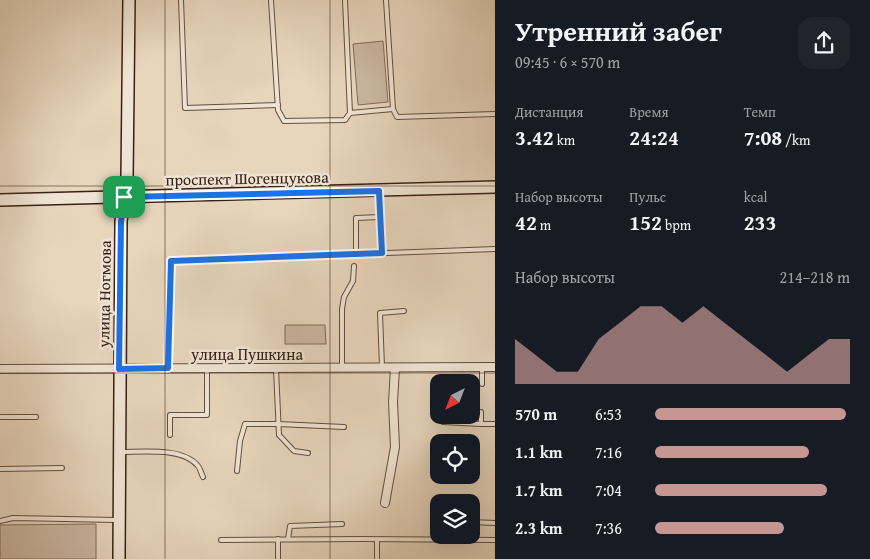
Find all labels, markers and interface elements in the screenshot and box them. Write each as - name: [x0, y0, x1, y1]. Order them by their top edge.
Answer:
- text: Утренний забег: [515, 10, 722, 51]
- button: share: [798, 17, 850, 69]
- text: 09:45 · 6 × 570 m: [515, 50, 620, 74]
- text: Дистанция: [515, 102, 583, 122]
- text: Время: [629, 102, 668, 122]
- text: Темп: [744, 102, 776, 122]
- text: 3.42: [515, 122, 554, 153]
- text: 24:24: [629, 122, 679, 153]
- text: 7:08: [744, 122, 782, 153]
- text: km: [554, 130, 575, 150]
- text: /km: [782, 130, 810, 150]
- street label: проспект Шогенцукова: [165, 165, 329, 191]
- pin: [103, 176, 145, 218]
- icon: arrive: [110, 183, 138, 211]
- text: Набор высоты: [515, 187, 602, 207]
- text: Пульс: [629, 187, 666, 207]
- text: kcal: [744, 187, 768, 207]
- text: 42: [515, 207, 537, 238]
- text: 152: [629, 207, 662, 238]
- text: 233: [744, 207, 776, 238]
- text: m: [537, 215, 551, 235]
- text: bpm: [662, 215, 691, 235]
- street label: улица Ногмова: [91, 240, 117, 349]
- text: Набор высоты: [515, 265, 615, 289]
- text: 214–218 m: [780, 265, 850, 289]
- street label: улица Пушкина: [190, 342, 303, 366]
- north arrow: [430, 374, 480, 424]
- map controls: [430, 374, 480, 544]
- text: 570 m: [515, 402, 557, 426]
- text: 6:53: [595, 402, 622, 426]
- button: locate: [430, 434, 480, 484]
- text: 1.1 km: [515, 440, 562, 464]
- text: 7:16: [595, 440, 622, 464]
- text: 1.7 km: [515, 478, 562, 502]
- text: 7:04: [595, 478, 622, 502]
- button: layers: [430, 494, 480, 544]
- text: 2.3 km: [515, 516, 562, 540]
- text: 7:36: [595, 516, 622, 540]

